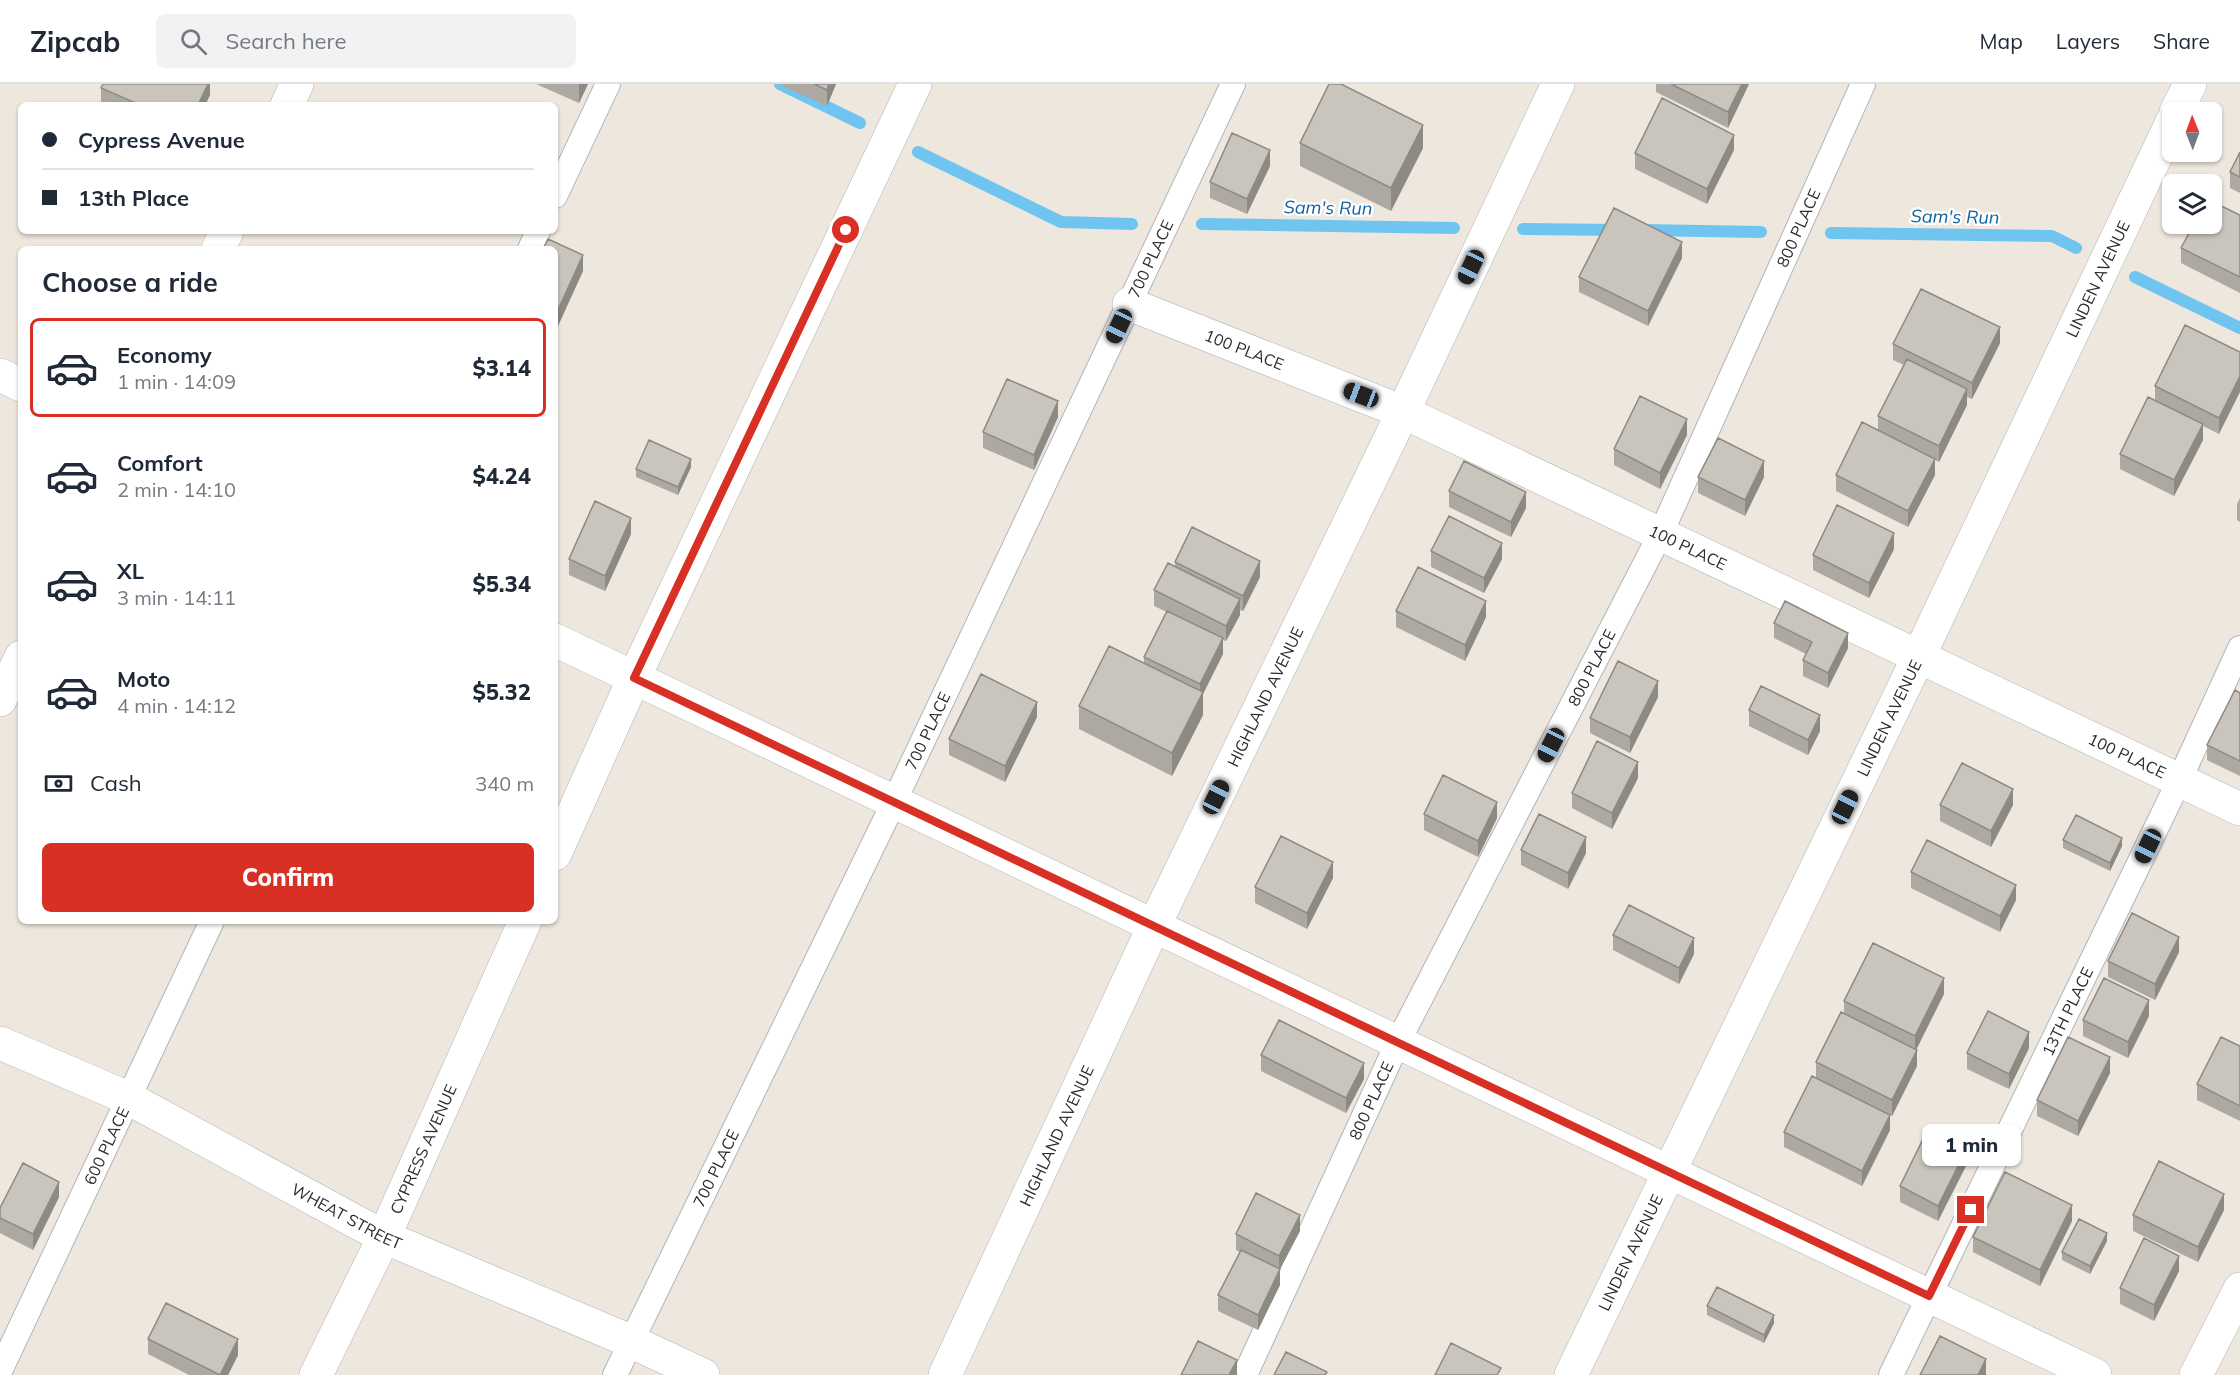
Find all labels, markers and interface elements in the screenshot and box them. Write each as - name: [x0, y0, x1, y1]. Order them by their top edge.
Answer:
- search box: [156, 14, 576, 68]
- text: Zipcab: [30, 24, 120, 59]
- icon: search: [177, 25, 210, 58]
- text: Search here: [225, 27, 346, 55]
- text: Map: [1980, 28, 2023, 54]
- text: Layers: [2056, 28, 2120, 54]
- text: Share: [2153, 28, 2210, 54]
- north arrow: [2162, 102, 2222, 162]
- map controls: [2162, 102, 2222, 234]
- text: Cypress Avenue: [78, 126, 245, 154]
- button: layers: [2162, 174, 2222, 234]
- text: 13th Place: [78, 184, 189, 212]
- street label: 800 PLACE: [1772, 186, 1825, 270]
- water label: Sam's Run: [1283, 195, 1373, 220]
- water label: Sam's Run: [1910, 204, 2000, 229]
- route start: [832, 216, 859, 243]
- street label: 700 PLACE: [1124, 217, 1177, 301]
- street label: LINDEN AVENUE: [2061, 217, 2134, 341]
- car: [1455, 247, 1487, 287]
- text: Choose a ride: [42, 265, 218, 299]
- car: [1103, 306, 1135, 346]
- street label: 100 PLACE: [1202, 325, 1287, 374]
- icon: car: [45, 341, 99, 395]
- text: Economy: [117, 341, 212, 369]
- text: $3.14: [472, 354, 531, 382]
- text: 1 min · 14:09: [117, 369, 236, 394]
- car: [1341, 380, 1381, 410]
- icon: car: [45, 449, 99, 503]
- text: Comfort: [117, 449, 203, 477]
- text: $4.24: [472, 462, 531, 490]
- text: 2 min · 14:10: [117, 477, 236, 502]
- street label: 100 PLACE: [1646, 520, 1730, 574]
- icon: car: [45, 557, 99, 611]
- text: XL: [117, 557, 144, 585]
- text: $5.34: [472, 570, 531, 598]
- text: 3 min · 14:11: [117, 585, 236, 610]
- street label: HIGHLAND AVENUE: [1223, 623, 1307, 770]
- street label: 800 PLACE: [1563, 626, 1620, 709]
- street label: LINDEN AVENUE: [1852, 656, 1926, 779]
- icon: car: [45, 665, 99, 719]
- text: Moto: [117, 665, 170, 693]
- text: $5.32: [472, 678, 531, 706]
- street label: 700 PLACE: [901, 689, 955, 773]
- text: 4 min · 14:12: [117, 693, 236, 718]
- car: [1535, 725, 1567, 765]
- street label: 100 PLACE: [2085, 728, 2169, 782]
- icon: cash: [42, 767, 75, 800]
- text: Cash: [90, 769, 142, 797]
- text: 340 m: [475, 771, 534, 796]
- car: [1200, 777, 1232, 817]
- car: [1829, 787, 1861, 827]
- car: [2132, 826, 2164, 866]
- button: Confirm: [42, 843, 534, 912]
- street label: 13TH PLACE: [2037, 964, 2097, 1059]
- street label: 800 PLACE: [1345, 1058, 1398, 1143]
- street label: HIGHLAND AVENUE: [1015, 1062, 1098, 1209]
- street label: CYPRESS AVENUE: [386, 1081, 461, 1217]
- street label: 600 PLACE: [79, 1104, 133, 1188]
- callout: 1 min: [1922, 1123, 2020, 1165]
- street label: 700 PLACE: [688, 1126, 743, 1210]
- text: 1 min: [1945, 1132, 1998, 1157]
- street label: WHEAT STREET: [288, 1179, 405, 1254]
- street label: LINDEN AVENUE: [1594, 1191, 1667, 1314]
- route end: [1957, 1196, 1984, 1223]

